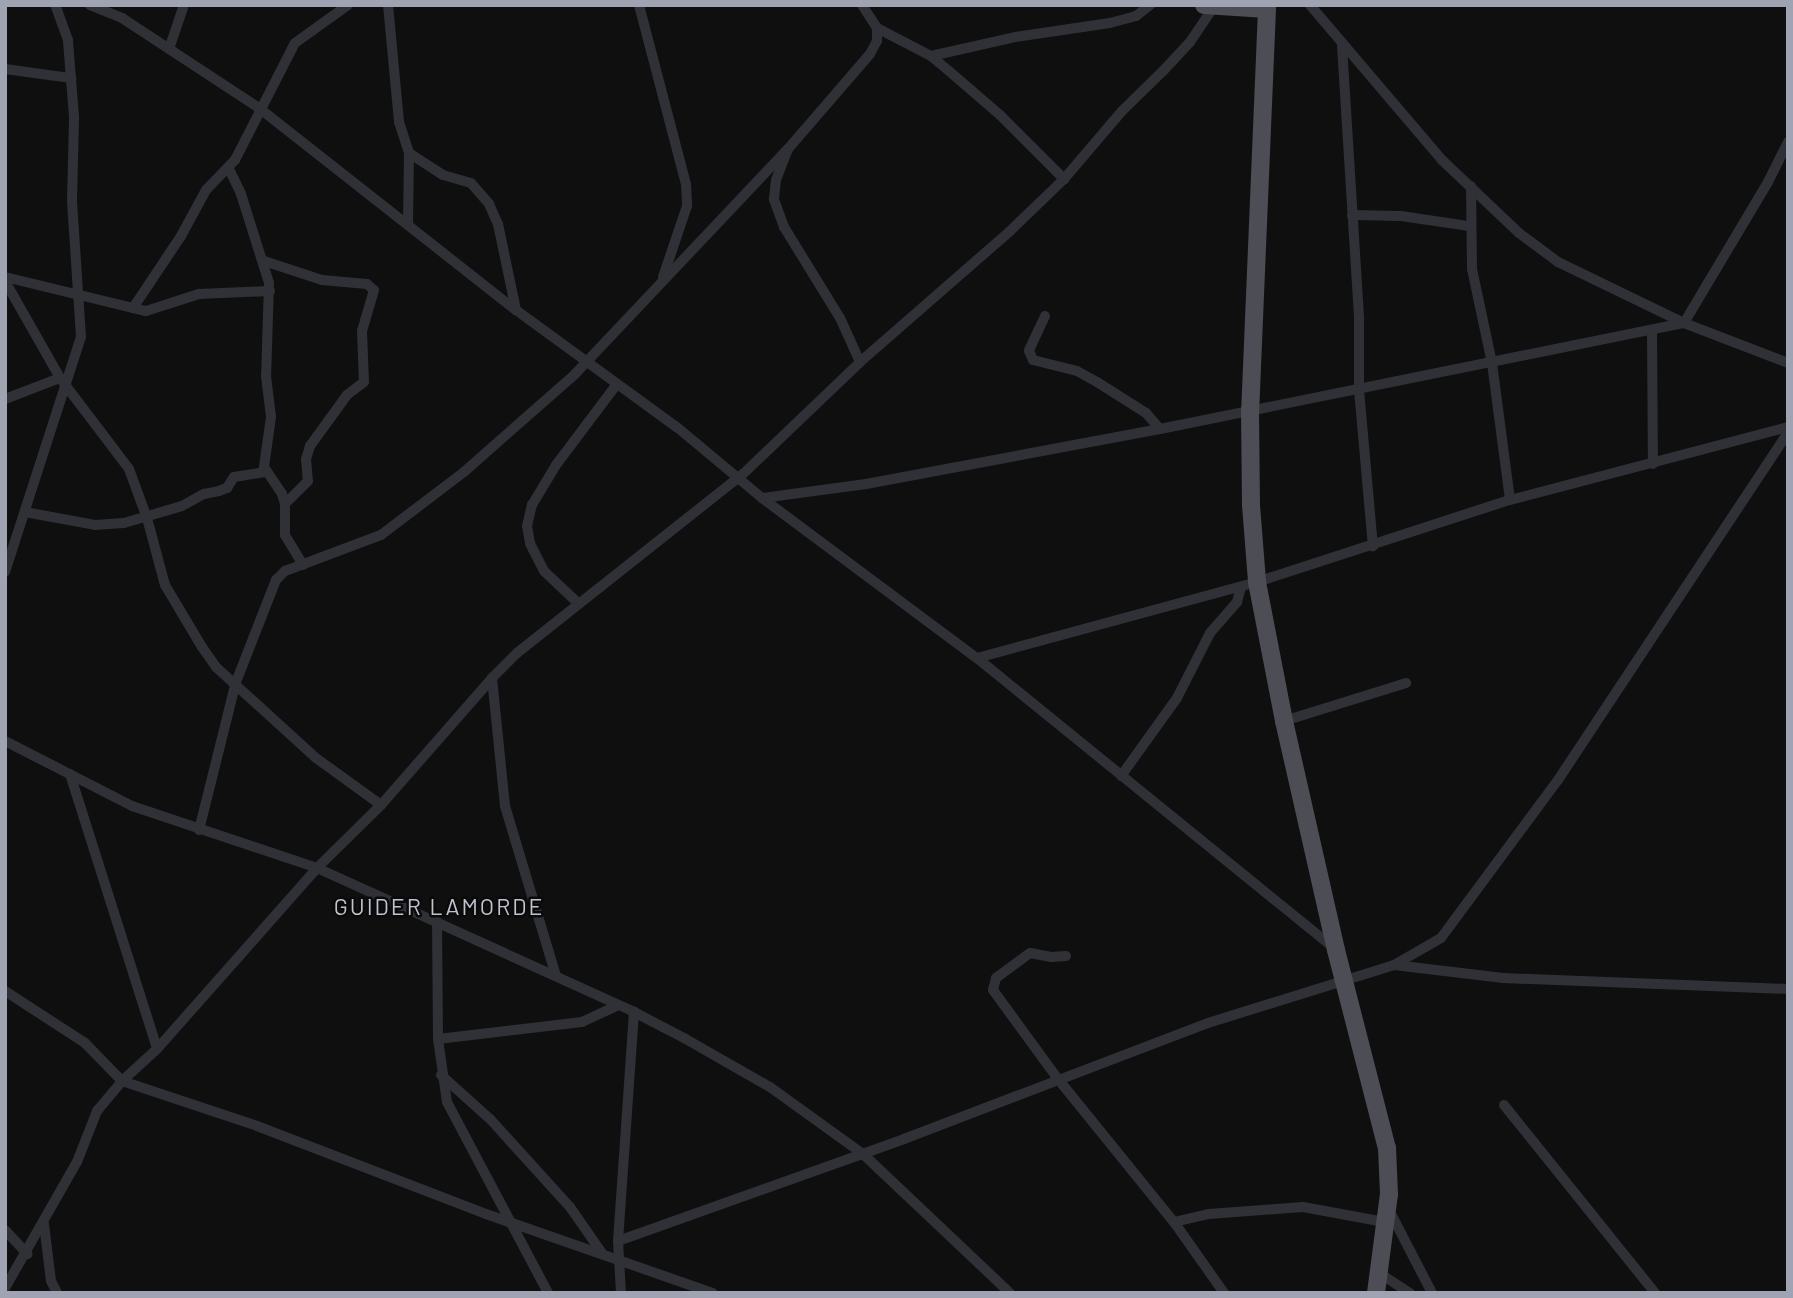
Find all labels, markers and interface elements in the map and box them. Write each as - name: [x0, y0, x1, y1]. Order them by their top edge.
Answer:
- district label: GUIDER LAMORDE: [335, 892, 543, 920]

